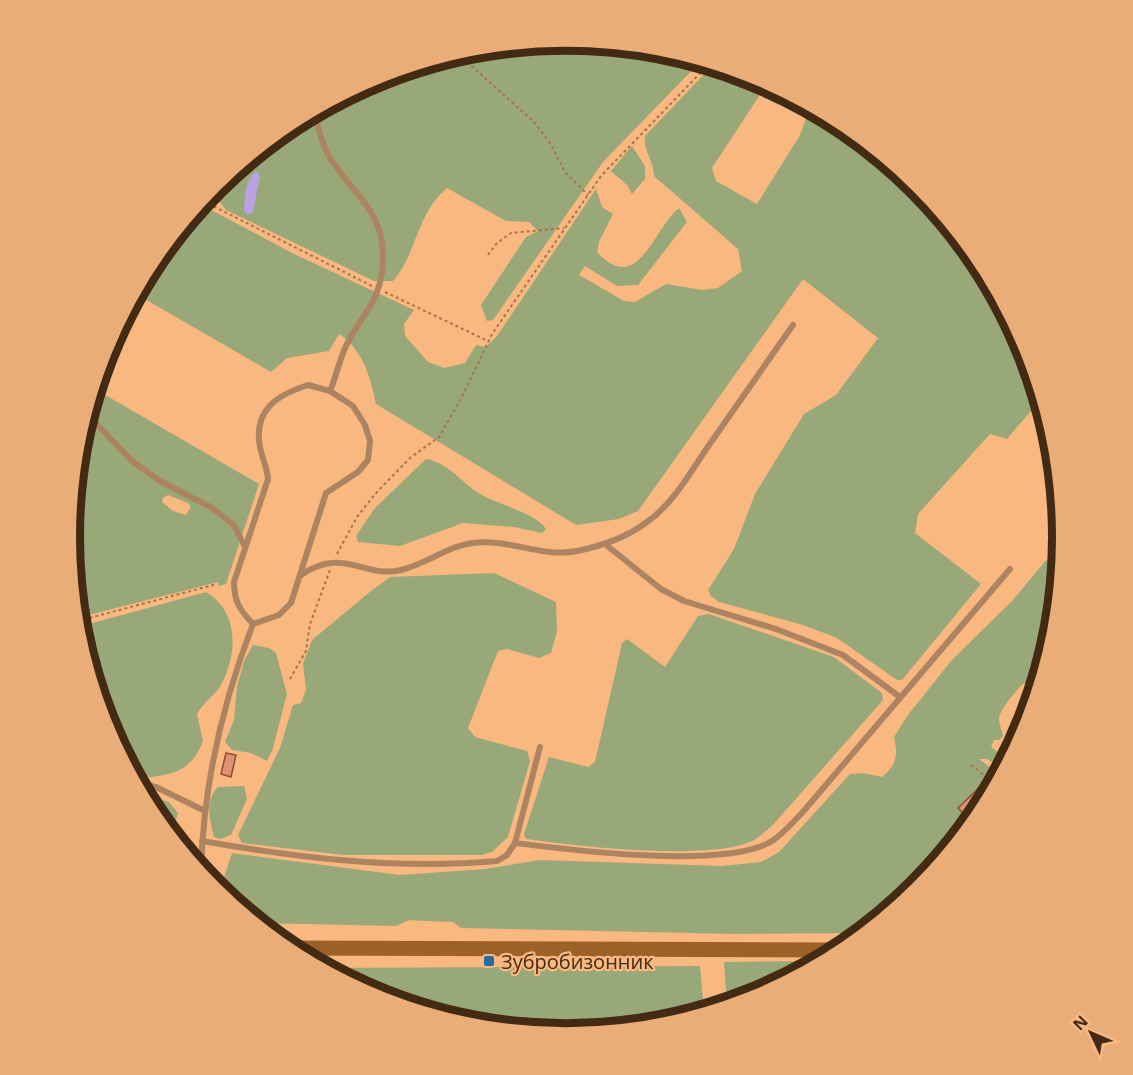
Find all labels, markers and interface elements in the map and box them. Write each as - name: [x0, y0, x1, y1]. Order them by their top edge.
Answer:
- place label: Зубробизонник: [501, 948, 654, 975]
- marker: Зубробизонник: [482, 954, 496, 968]
- north arrow: [1061, 1003, 1121, 1063]
- text: N: [1068, 1010, 1093, 1035]

